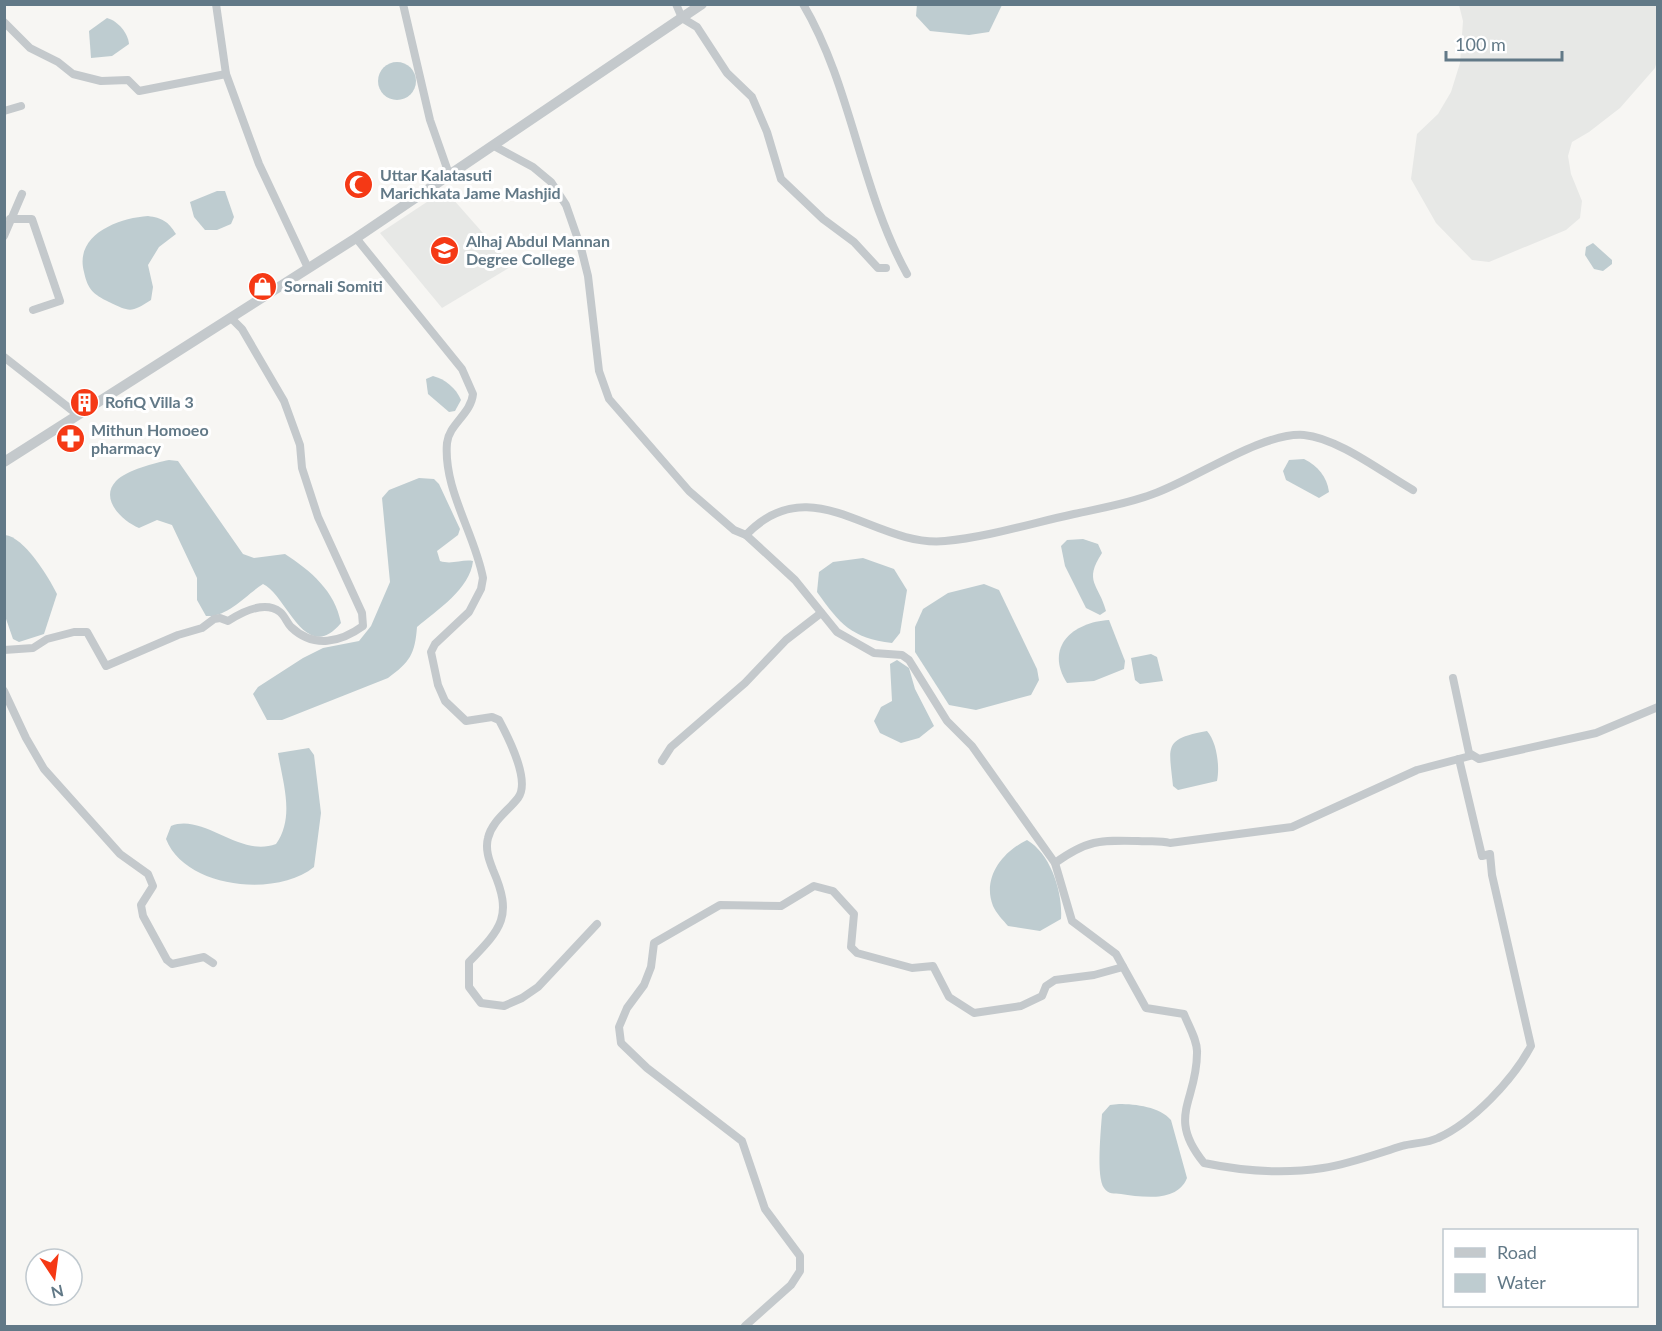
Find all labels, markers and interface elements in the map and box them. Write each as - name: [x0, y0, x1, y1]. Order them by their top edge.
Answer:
- scale bar: [1446, 24, 1562, 62]
- text: 100 m: [1455, 33, 1506, 55]
- place label: Uttar Kalatasuti Marichkata Jame Mashjid: [380, 165, 561, 202]
- mosque icon: Uttar Kalatasuti Marichkata Jame Mashjid: [343, 168, 375, 200]
- place label: Alhaj Abdul Mannan Degree College: [465, 231, 610, 268]
- school or university icon: Alhaj Abdul Mannan Degree College: [429, 234, 461, 266]
- shop icon: Sornali Somiti: [247, 270, 279, 302]
- place label: Sornali Somiti: [284, 276, 383, 295]
- building icon: RofiQ Villa 3: [68, 386, 100, 418]
- place label: RofiQ Villa 3: [105, 392, 194, 411]
- place label: Mithun Homoeo pharmacy: [91, 420, 209, 457]
- pharmacy icon: Mithun Homoeo pharmacy: [54, 423, 86, 455]
- legend: [1443, 1229, 1638, 1307]
- text: Road: [1497, 1241, 1537, 1263]
- north arrow: [24, 1247, 84, 1307]
- text: Water: [1497, 1271, 1546, 1293]
- text: N: [49, 1281, 66, 1303]

